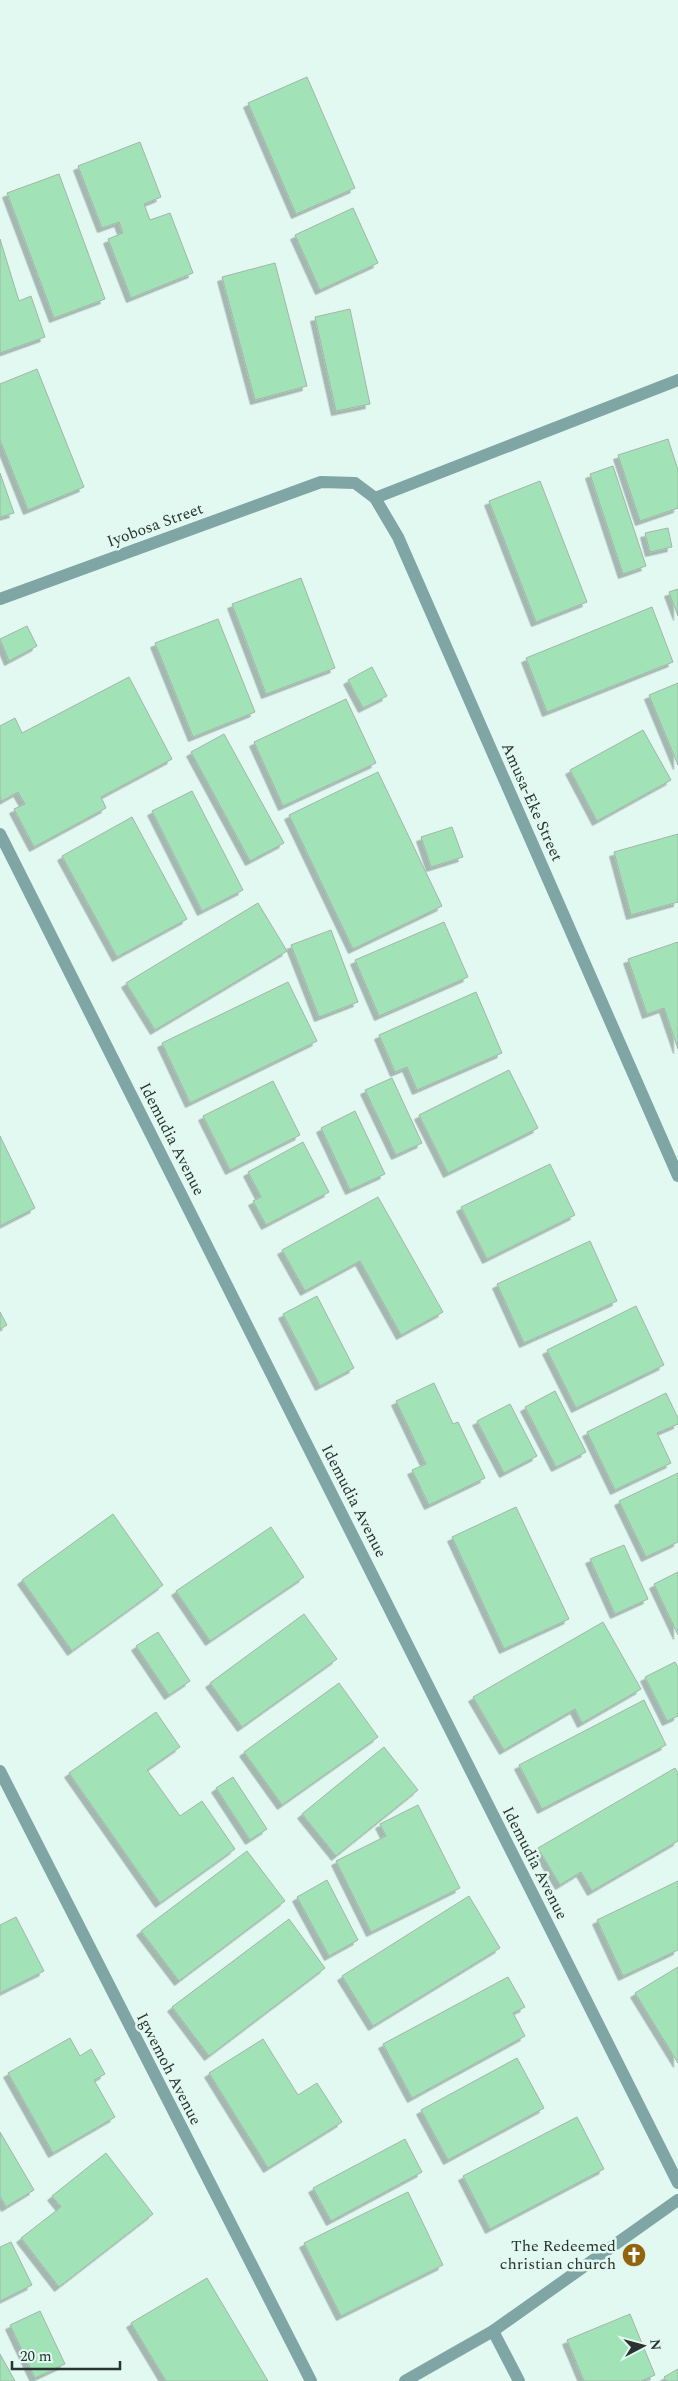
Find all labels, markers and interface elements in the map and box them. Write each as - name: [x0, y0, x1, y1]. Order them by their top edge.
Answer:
- street label: Iyobosa Street: [103, 496, 207, 554]
- street label: Amusa-Eke Street: [495, 739, 569, 866]
- street label: Idemudia Avenue: [133, 1078, 211, 1200]
- street label: Idemudia Avenue: [315, 1440, 393, 1562]
- street label: Idemudia Avenue: [496, 1802, 574, 1924]
- street label: Igwemoh Avenue: [130, 2009, 208, 2129]
- place label: The Redeemed christian church: [500, 2234, 616, 2276]
- church icon: The Redeemed christian church: [621, 2242, 647, 2268]
- north arrow: [618, 2321, 668, 2371]
- scale bar: [12, 2338, 120, 2370]
- text: N: [644, 2338, 666, 2351]
- text: 20 m: [20, 2345, 52, 2368]

